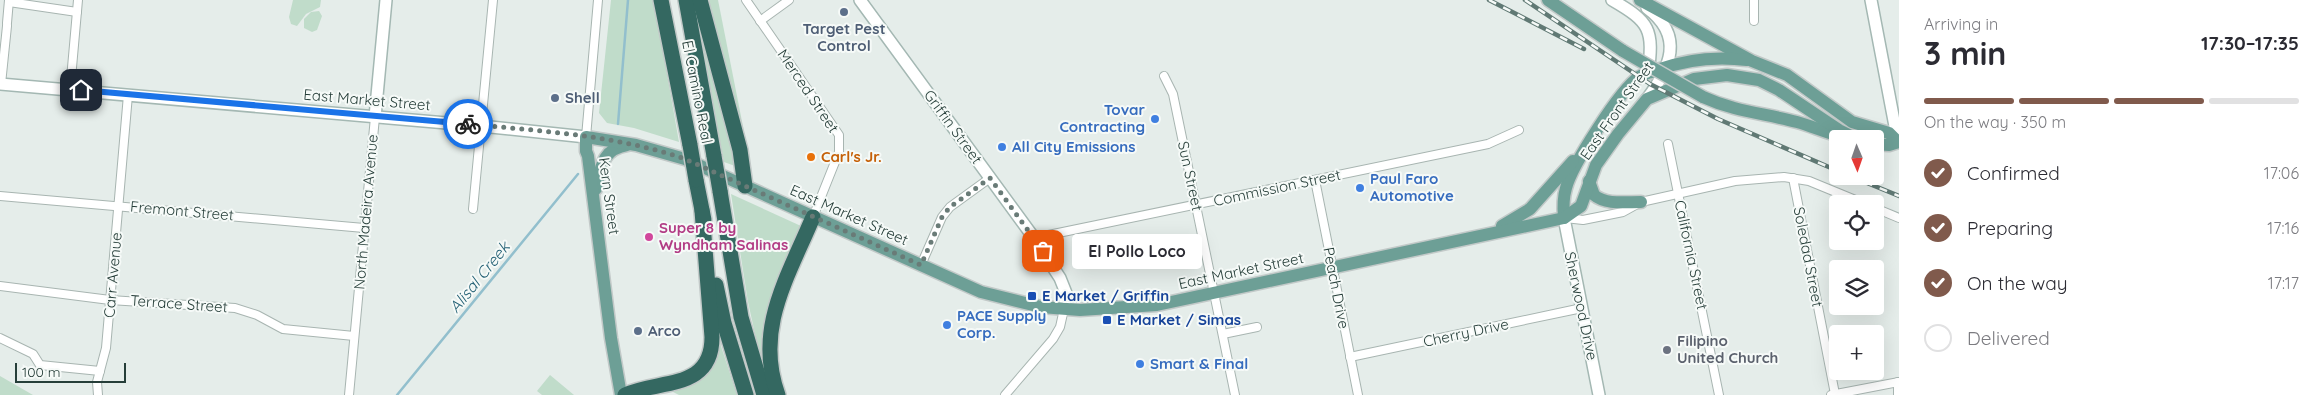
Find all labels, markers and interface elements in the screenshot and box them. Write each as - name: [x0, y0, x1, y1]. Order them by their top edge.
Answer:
- marker: Target Pest Control: [838, 6, 850, 18]
- text: Arriving in: [1924, 14, 1998, 34]
- place label: Target Pest Control: [802, 19, 886, 55]
- text: 17:30–17:35: [2201, 31, 2299, 55]
- text: 3 min: [1924, 33, 2006, 73]
- street label: El Camino Real: [678, 39, 717, 145]
- street label: Merced Street: [773, 45, 843, 136]
- street label: East Front Street: [1576, 58, 1658, 163]
- pin: [60, 69, 102, 111]
- icon: home: [67, 76, 95, 104]
- street label: East Market Street: [303, 84, 431, 115]
- street label: Griffin Street: [920, 86, 987, 168]
- place label: Shell: [565, 88, 600, 107]
- marker: Shell: [549, 92, 561, 104]
- courier: [443, 99, 493, 149]
- place label: Tovar Contracting: [1059, 100, 1145, 136]
- icon: bike: [454, 110, 482, 138]
- text: On the way · 350 m: [1924, 112, 2066, 132]
- marker: Tovar Contracting: [1149, 113, 1161, 125]
- north arrow: [1829, 130, 1884, 185]
- map controls: [1829, 130, 1884, 380]
- street label: North Madeira Avenue: [349, 134, 382, 290]
- place label: All City Emissions: [1012, 137, 1135, 156]
- street label: Sun Street: [1174, 139, 1207, 212]
- marker: All City Emissions: [996, 141, 1008, 153]
- place label: Carl's Jr.: [821, 147, 882, 166]
- marker: Carl's Jr.: [805, 151, 817, 163]
- street label: Kern Street: [595, 156, 624, 236]
- icon: check: [1924, 159, 1952, 187]
- text: Confirmed: [1967, 161, 2060, 185]
- text: 17:06: [2264, 163, 2299, 183]
- street label: Commission Street: [1212, 165, 1342, 210]
- place label: Paul Faro Automotive: [1370, 169, 1454, 205]
- street label: East Market Street: [787, 180, 911, 249]
- marker: Paul Faro Automotive: [1354, 182, 1366, 194]
- button: locate: [1829, 195, 1884, 250]
- street label: Fremont Street: [129, 197, 235, 224]
- street label: California Street: [1671, 198, 1712, 311]
- street label: Soledad Street: [1789, 205, 1828, 309]
- icon: check: [1924, 214, 1952, 242]
- text: Preparing: [1967, 216, 2053, 240]
- place label: Super 8 by Wyndham Salinas: [659, 218, 788, 254]
- text: 17:16: [2267, 218, 2299, 238]
- pin: [1022, 230, 1064, 272]
- street label: Carr Avenue: [99, 231, 126, 319]
- marker: Super 8 by Wyndham Salinas: [643, 231, 655, 243]
- callout: El Pollo Loco: [1073, 234, 1203, 268]
- water label: Alisal Creek: [444, 236, 515, 317]
- icon: bag: [1029, 237, 1057, 265]
- text: El Pollo Loco: [1088, 241, 1186, 261]
- street label: Peach Drive: [1319, 245, 1354, 330]
- street label: East Market Street: [1177, 248, 1305, 293]
- street label: Sherwood Drive: [1561, 250, 1602, 362]
- button: layers: [1829, 260, 1884, 315]
- icon: check: [1924, 269, 1952, 297]
- text: On the way: [1967, 271, 2068, 295]
- text: 17:17: [2268, 273, 2299, 293]
- place label: E Market / Griffin: [1042, 286, 1169, 305]
- marker: E Market / Griffin: [1026, 290, 1038, 302]
- street label: Terrace Street: [130, 291, 228, 316]
- place label: PACE Supply Corp.: [957, 306, 1046, 342]
- place label: E Market / Simas: [1117, 310, 1241, 329]
- marker: E Market / Simas: [1101, 314, 1113, 326]
- street label: Cherry Drive: [1421, 314, 1510, 351]
- marker: PACE Supply Corp.: [941, 319, 953, 331]
- place label: Arco: [648, 321, 681, 340]
- marker: Arco: [632, 325, 644, 337]
- button: +: [1829, 325, 1884, 380]
- text: Delivered: [1967, 326, 2050, 350]
- place label: Filipino United Church: [1677, 331, 1778, 367]
- marker: Filipino United Church: [1661, 344, 1673, 356]
- place label: Smart & Final: [1150, 354, 1248, 373]
- marker: Smart & Final: [1134, 358, 1146, 370]
- scale bar: [15, 360, 126, 383]
- text: 100 m: [22, 363, 60, 381]

